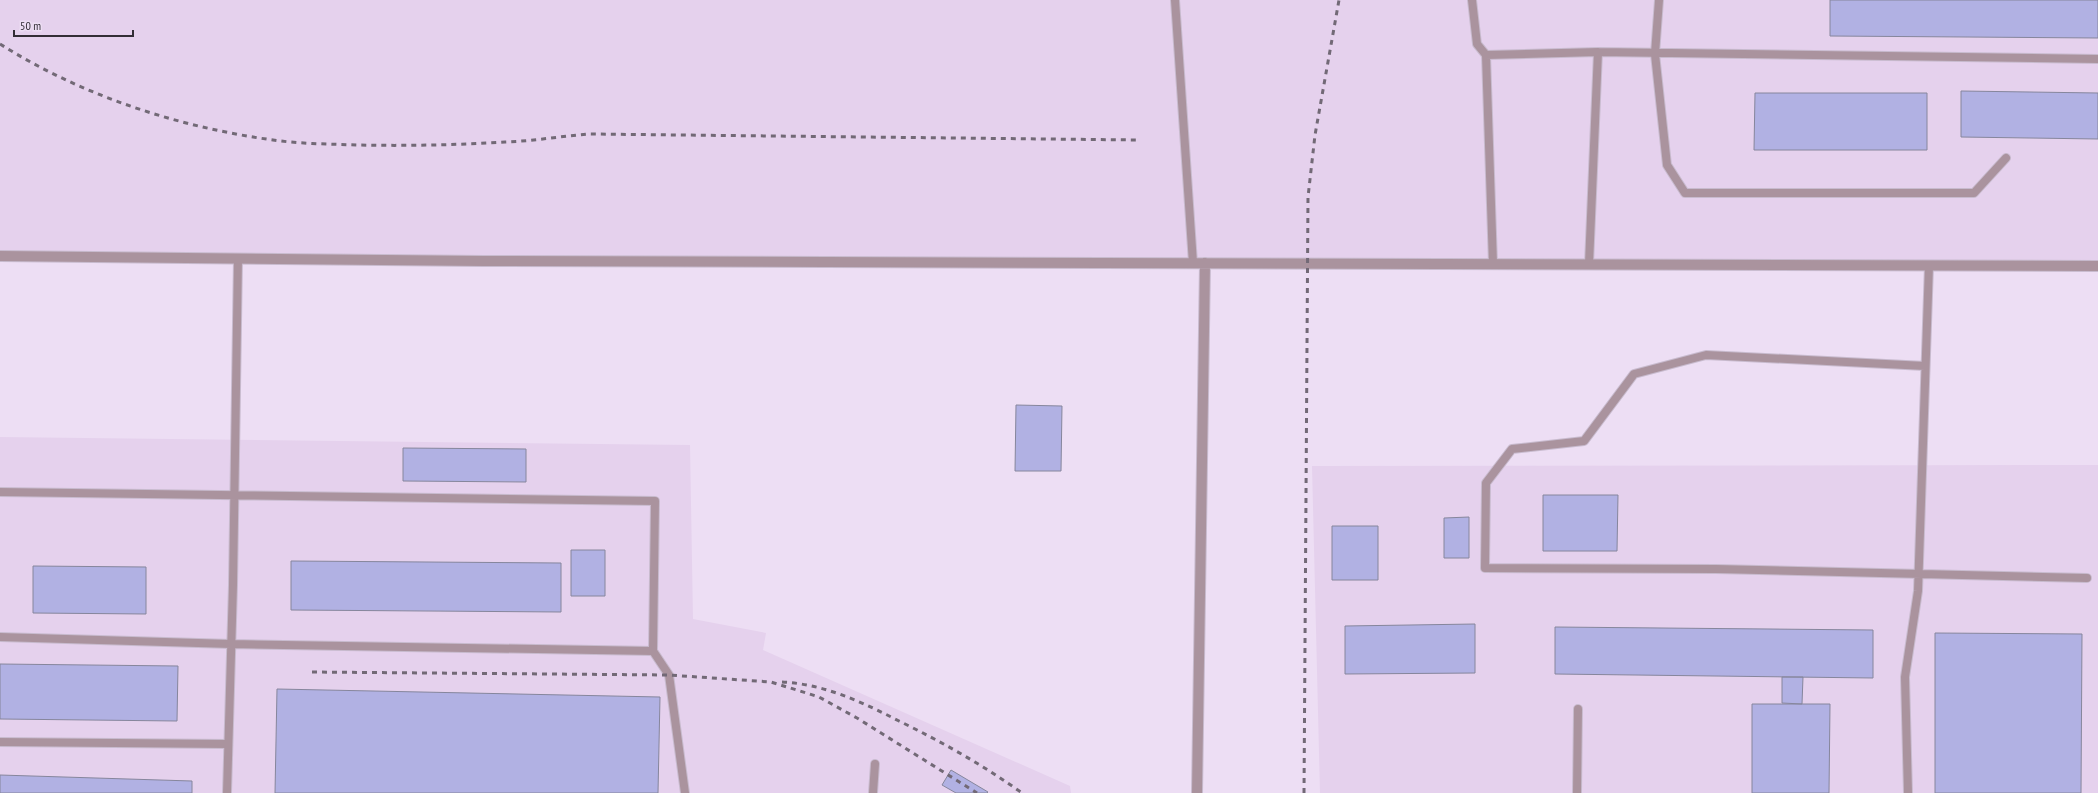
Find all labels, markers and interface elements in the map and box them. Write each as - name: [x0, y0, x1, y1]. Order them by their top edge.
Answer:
- scale bar: [14, 12, 133, 38]
- text: 50 m: [20, 18, 41, 33]

